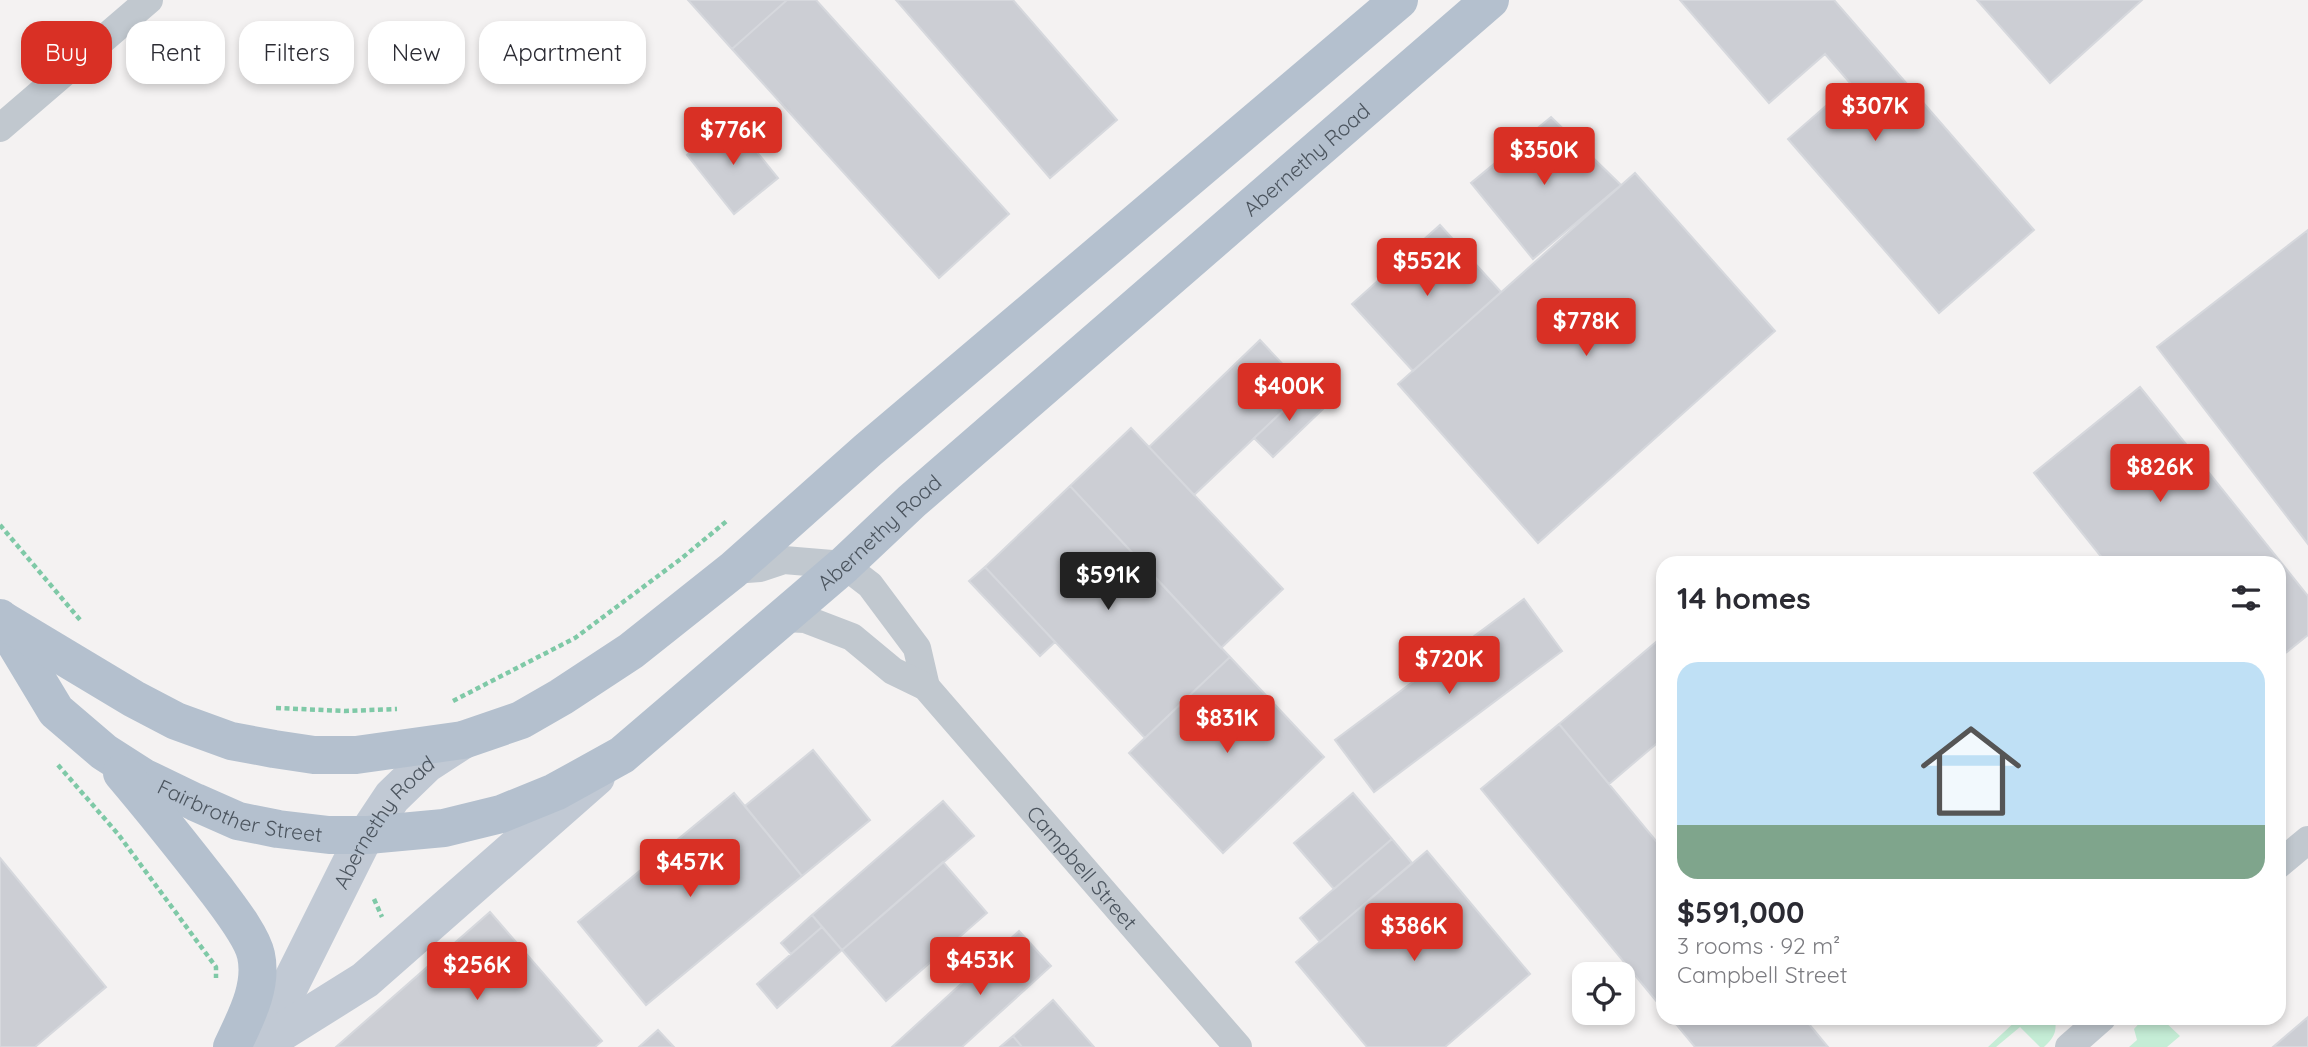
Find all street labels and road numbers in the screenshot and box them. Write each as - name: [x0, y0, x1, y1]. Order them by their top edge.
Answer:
- street label: Abernethy Road: [1238, 97, 1375, 221]
- street label: Abernethy Road: [812, 469, 946, 595]
- street label: Abernethy Road: [327, 749, 439, 893]
- street label: Fairbrother Street: [154, 773, 324, 847]
- street label: Campbell Street: [1021, 800, 1143, 935]

